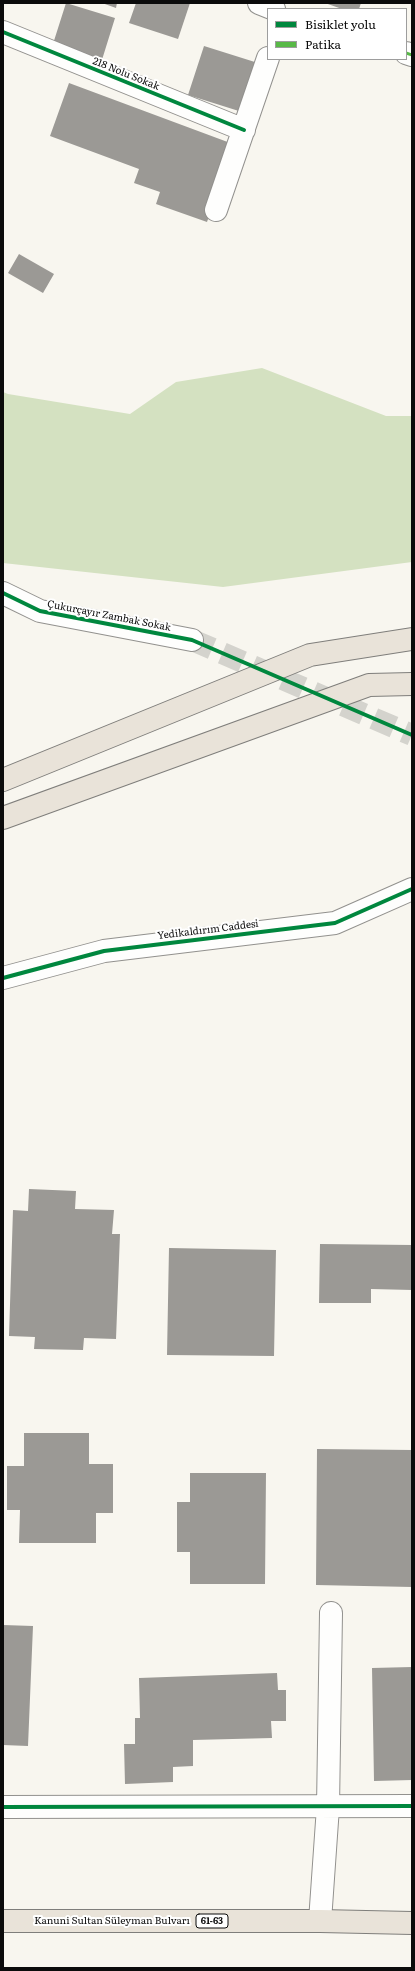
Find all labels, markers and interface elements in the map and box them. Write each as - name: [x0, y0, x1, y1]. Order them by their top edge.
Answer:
- legend: [267, 8, 407, 60]
- text: Bisiklet yolu: [305, 15, 376, 33]
- text: Patika: [305, 35, 341, 53]
- street label: 218 Nolu Sokak: [91, 55, 161, 93]
- street label: Çukurçayır Zambak Sokak: [46, 598, 172, 634]
- street label: Yedikaldırım Caddesi: [157, 918, 259, 942]
- road number: 61-63: [196, 1914, 228, 1928]
- street label: Kanuni Sultan Süleyman Bulvarı: [34, 1915, 190, 1927]

